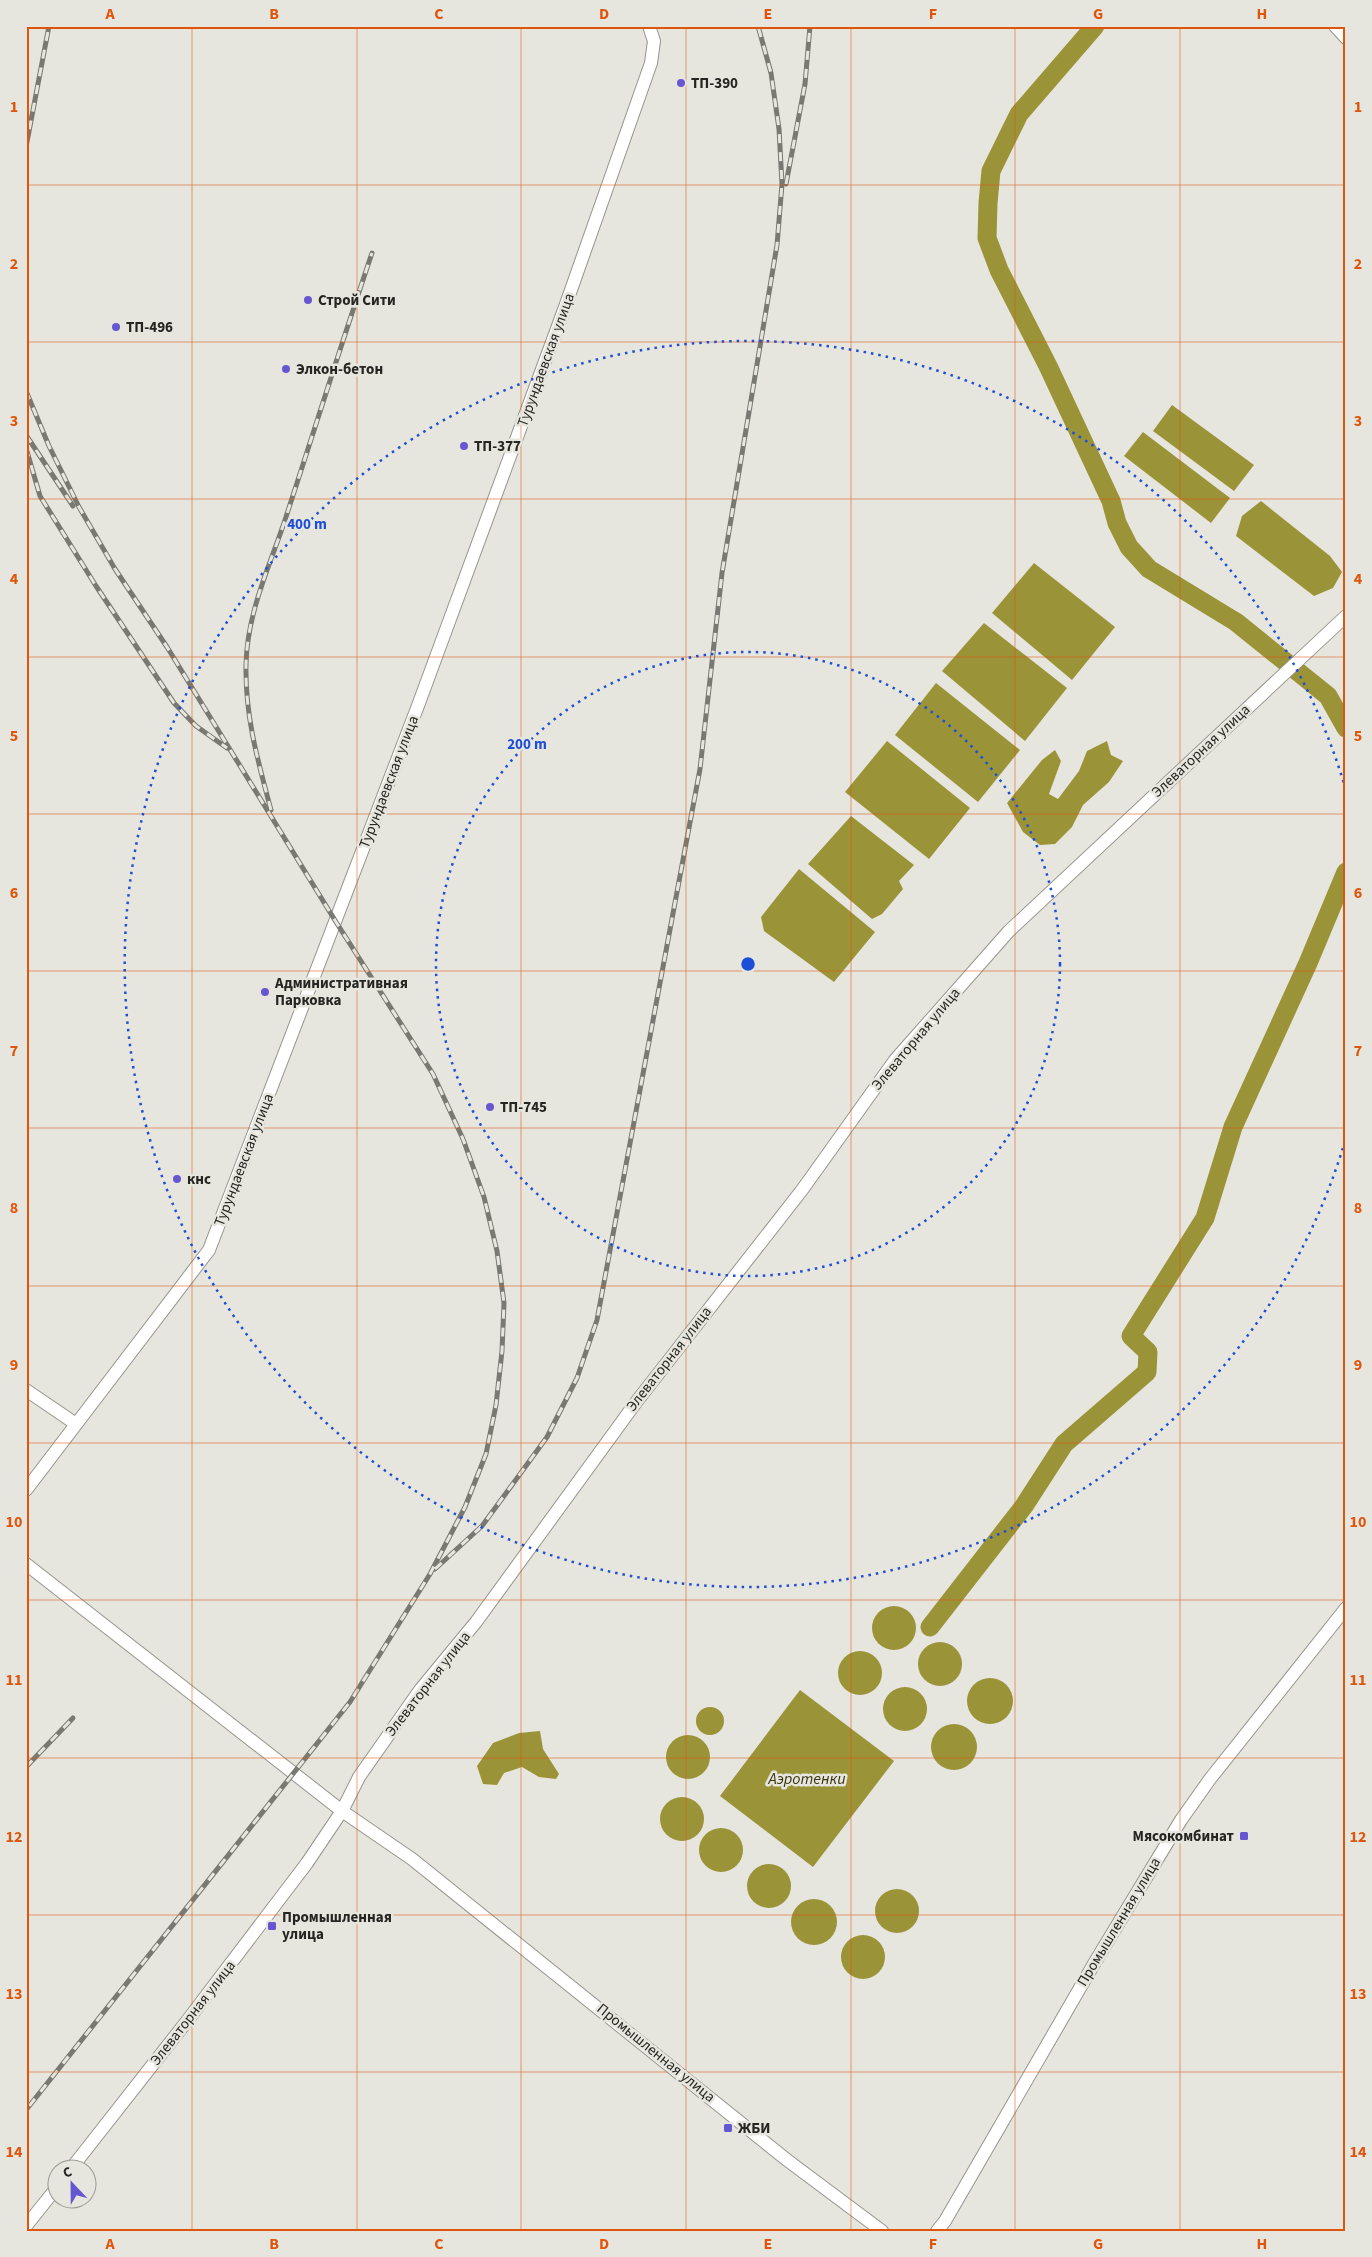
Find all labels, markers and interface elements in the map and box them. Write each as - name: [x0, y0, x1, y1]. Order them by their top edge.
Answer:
- text: A: [104, 3, 115, 25]
- text: B: [269, 3, 279, 25]
- text: C: [434, 3, 444, 25]
- text: D: [599, 3, 609, 25]
- text: E: [764, 3, 772, 25]
- text: F: [929, 3, 937, 25]
- text: G: [1093, 3, 1103, 25]
- text: H: [1257, 3, 1267, 25]
- place label: ТП-390: [691, 73, 738, 94]
- marker: ТП-390: [675, 77, 687, 89]
- text: 1: [10, 96, 18, 118]
- text: 1: [1354, 96, 1362, 118]
- text: 2: [10, 253, 18, 275]
- text: 2: [1354, 253, 1362, 275]
- place label: Строй Сити: [318, 290, 396, 311]
- street label: Турундаевская улица: [512, 290, 580, 430]
- marker: Строй Сити: [302, 294, 314, 306]
- place label: ТП-496: [126, 317, 173, 338]
- marker: ТП-496: [110, 321, 122, 333]
- place label: Элкон-бетон: [296, 359, 383, 380]
- marker: Элкон-бетон: [280, 363, 292, 375]
- text: 3: [10, 410, 18, 432]
- text: 3: [1354, 410, 1362, 432]
- place label: ТП-377: [474, 436, 521, 457]
- marker: ТП-377: [458, 440, 470, 452]
- text: 400 m: [287, 514, 327, 535]
- text: 4: [10, 568, 19, 590]
- text: 4: [1354, 568, 1363, 590]
- street label: Элеваторная улица: [1147, 700, 1255, 802]
- street label: Турундаевская улица: [354, 713, 424, 851]
- text: 5: [10, 725, 18, 747]
- text: 5: [1354, 725, 1362, 747]
- text: 200 m: [507, 734, 547, 755]
- text: 6: [10, 882, 18, 904]
- text: 6: [1354, 882, 1362, 904]
- centre of rings: [739, 955, 757, 973]
- place label: Административная Парковка: [274, 973, 408, 1011]
- street label: Элеваторная улица: [867, 983, 965, 1095]
- marker: Административная Парковка: [259, 986, 271, 998]
- text: 7: [10, 1040, 18, 1062]
- text: 7: [1354, 1040, 1362, 1062]
- street label: Турундаевская улица: [209, 1091, 279, 1229]
- place label: ТП-745: [500, 1097, 547, 1118]
- marker: ТП-745: [484, 1101, 496, 1113]
- place label: кнс: [187, 1169, 211, 1190]
- marker: кнс: [171, 1173, 183, 1185]
- text: 8: [10, 1197, 18, 1219]
- text: 8: [1354, 1197, 1362, 1219]
- street label: Элеваторная улица: [621, 1302, 717, 1416]
- text: 9: [10, 1354, 18, 1376]
- text: 9: [1354, 1354, 1362, 1376]
- text: 10: [6, 1511, 22, 1533]
- text: 10: [1350, 1511, 1366, 1533]
- street label: Элеваторная улица: [380, 1627, 476, 1741]
- text: 11: [6, 1669, 22, 1691]
- text: 11: [1350, 1669, 1366, 1691]
- water label: Аэротенки: [768, 1768, 845, 1790]
- text: 12: [6, 1826, 22, 1848]
- place label: Мясокомбинат: [1133, 1826, 1234, 1847]
- text: 12: [1350, 1826, 1366, 1848]
- marker: Мясокомбинат: [1238, 1830, 1250, 1842]
- street label: Промышленная улица: [1072, 1854, 1166, 1990]
- place label: Промышленная улица: [282, 1907, 392, 1945]
- marker: Промышленная улица: [266, 1920, 278, 1932]
- street label: Элеваторная улица: [145, 1956, 241, 2070]
- text: 13: [6, 1983, 22, 2005]
- text: 13: [1350, 1983, 1366, 2005]
- street label: Промышленная улица: [592, 1999, 720, 2107]
- place label: ЖБИ: [738, 2118, 770, 2139]
- marker: ЖБИ: [722, 2122, 734, 2134]
- text: 14: [6, 2141, 23, 2163]
- text: 14: [1350, 2141, 1367, 2163]
- north arrow: [48, 2160, 98, 2210]
- text: С: [60, 2162, 75, 2184]
- text: A: [104, 2233, 115, 2255]
- text: B: [269, 2233, 279, 2255]
- text: C: [434, 2233, 444, 2255]
- text: D: [599, 2233, 609, 2255]
- text: E: [764, 2233, 772, 2255]
- text: F: [929, 2233, 937, 2255]
- text: G: [1093, 2233, 1103, 2255]
- text: H: [1257, 2233, 1267, 2255]

